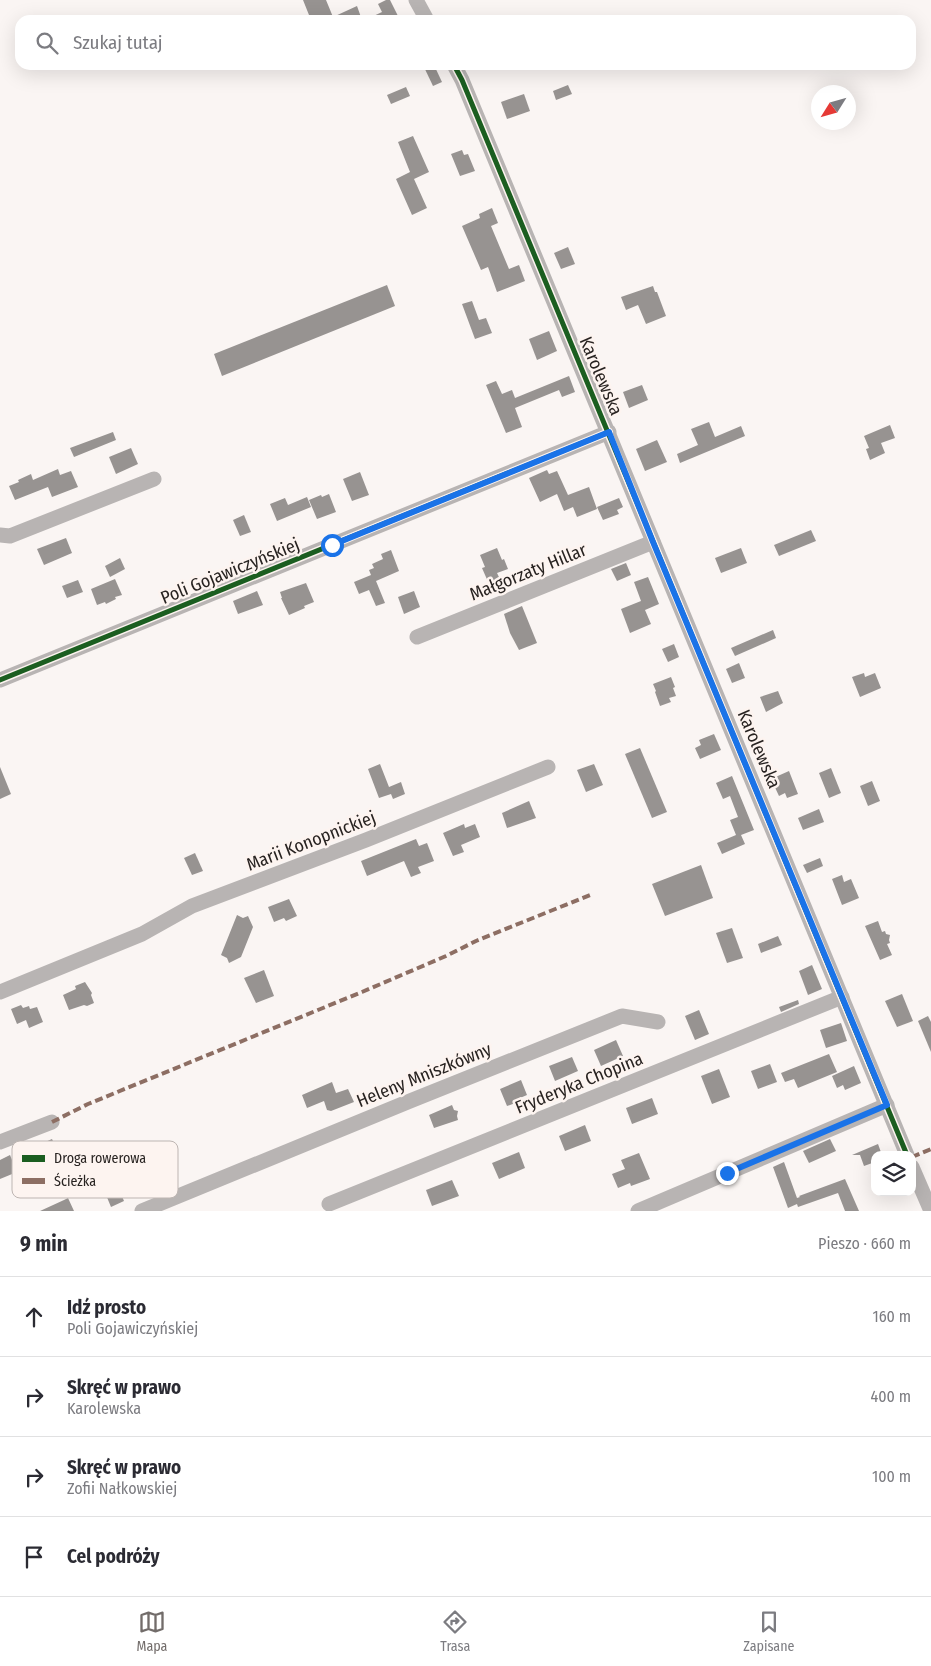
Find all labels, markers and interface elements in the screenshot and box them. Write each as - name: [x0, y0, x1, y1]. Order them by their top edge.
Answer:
- search box: [15, 15, 916, 70]
- icon: search: [33, 29, 61, 57]
- text: Szukaj tutaj: [73, 31, 163, 54]
- north arrow: [811, 85, 856, 130]
- street label: Karolewska: [575, 333, 627, 419]
- street label: Poli Gojawiczyńskiej: [157, 533, 303, 609]
- route start: [321, 534, 344, 557]
- street label: Małgorzaty Hillar: [466, 538, 590, 605]
- street label: Karolewska: [733, 706, 785, 792]
- street label: Marii Konopnickiej: [243, 806, 379, 876]
- street label: Heleny Mniszkówny: [353, 1038, 495, 1112]
- street label: Fryderyka Chopina: [512, 1047, 646, 1119]
- legend: [12, 1141, 178, 1198]
- text: Droga rowerowa: [54, 1150, 146, 1167]
- map controls: [871, 1151, 916, 1196]
- button: layers: [871, 1151, 916, 1196]
- route end: [716, 1162, 739, 1185]
- text: Ścieżka: [54, 1172, 96, 1190]
- text: 9 min: [20, 1231, 68, 1257]
- text: Pieszo · 660 m: [818, 1234, 911, 1253]
- text: Idź prosto: [67, 1296, 146, 1319]
- icon: ahead: [20, 1303, 48, 1331]
- text: 160 m: [872, 1307, 911, 1326]
- text: Poli Gojawiczyńskiej: [67, 1319, 198, 1338]
- text: Skręć w prawo: [67, 1376, 181, 1399]
- icon: right: [20, 1383, 48, 1411]
- text: 400 m: [871, 1387, 911, 1406]
- text: Karolewska: [67, 1399, 141, 1418]
- text: Skręć w prawo: [67, 1456, 181, 1479]
- icon: right: [20, 1463, 48, 1491]
- text: 100 m: [872, 1467, 911, 1486]
- text: Zofii Nałkowskiej: [67, 1479, 177, 1498]
- icon: arrive: [20, 1543, 48, 1571]
- text: Cel podróży: [67, 1545, 160, 1568]
- tab: Mapa: [136, 1608, 167, 1655]
- tab: Trasa: [440, 1608, 470, 1655]
- tab: Zapisane: [743, 1608, 795, 1655]

